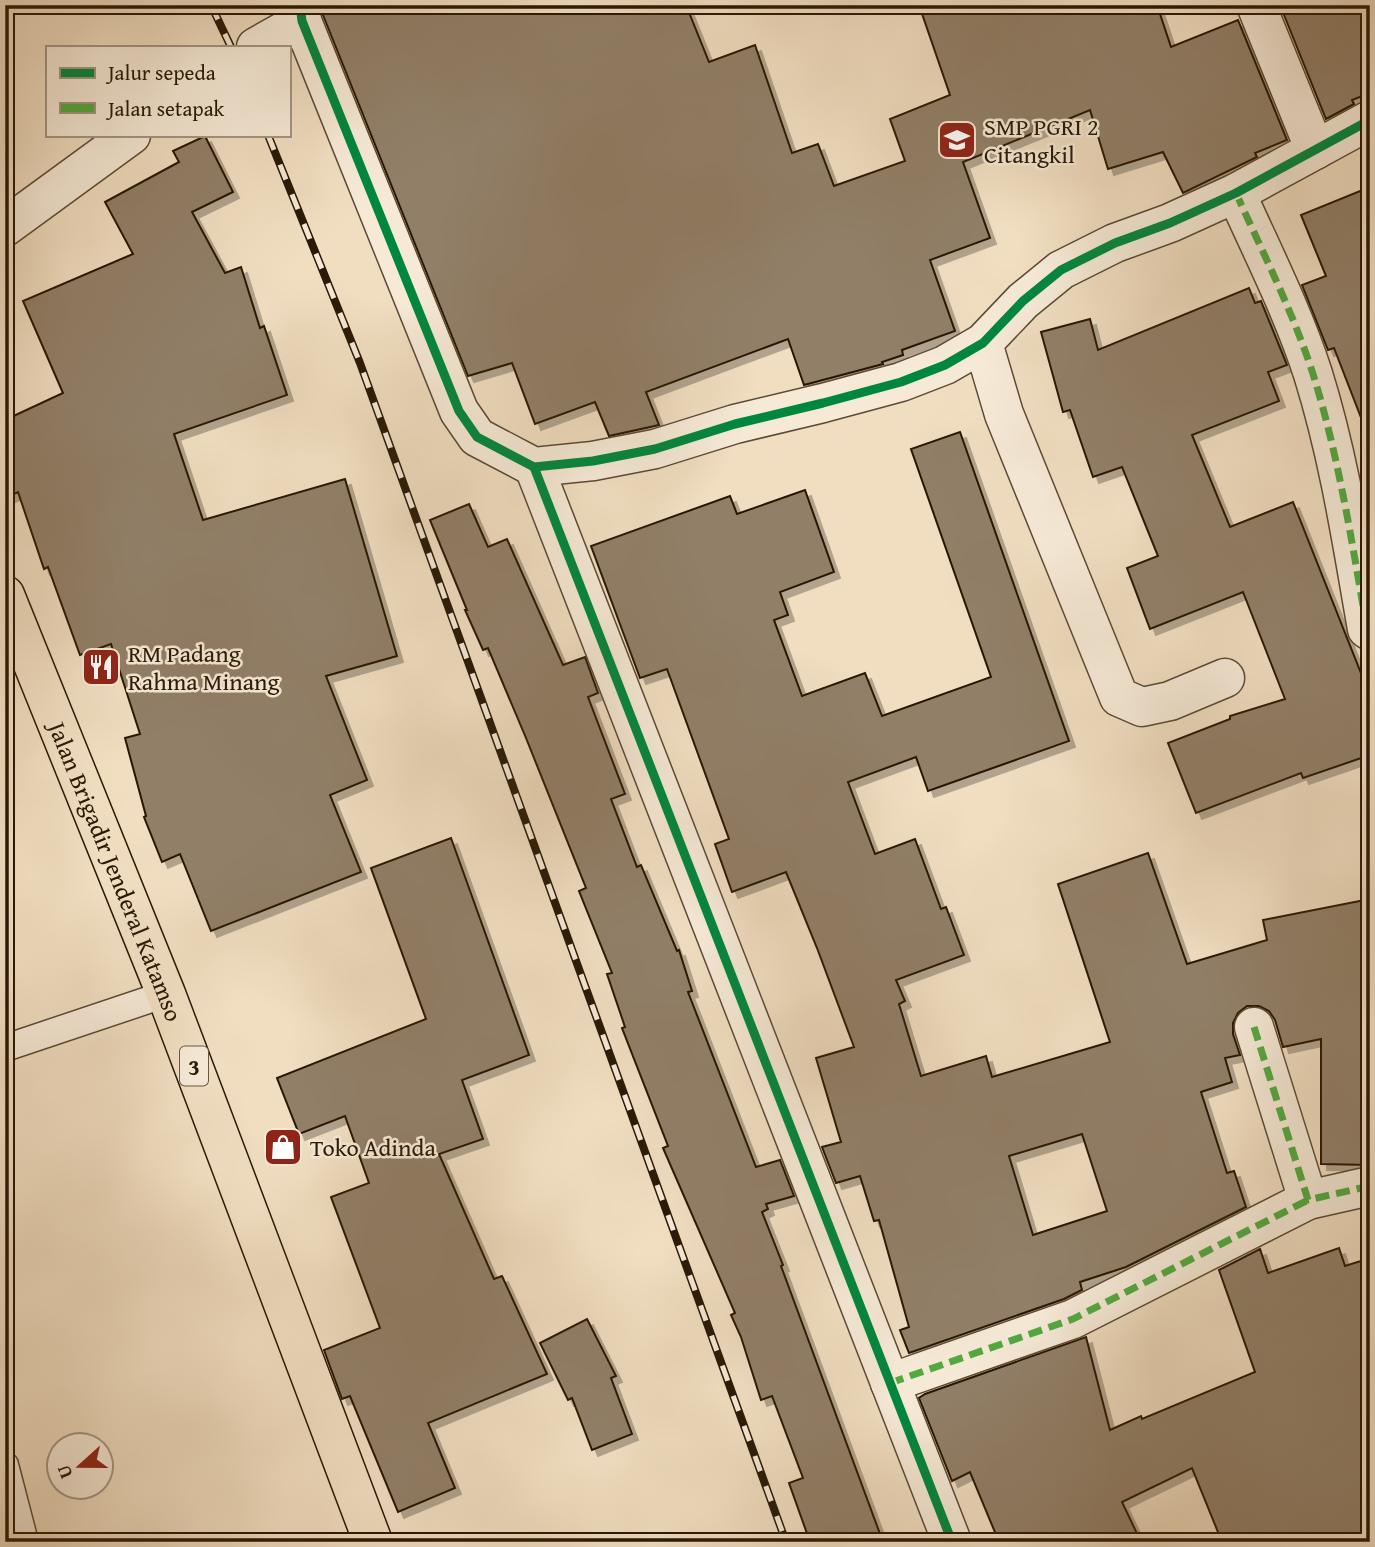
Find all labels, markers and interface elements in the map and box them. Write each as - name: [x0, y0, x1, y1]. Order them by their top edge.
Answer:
- legend: [46, 46, 290, 136]
- text: Jalur sepeda: [105, 57, 216, 88]
- text: Jalan setapak: [105, 93, 225, 124]
- place label: SMP PGRI 2 Citangkil: [984, 109, 1099, 172]
- school or university icon: SMP PGRI 2 Citangkil: [936, 119, 978, 161]
- place label: RM Padang Rahma Minang: [128, 636, 280, 699]
- restaurant icon: RM Padang Rahma Minang: [80, 646, 122, 688]
- street label: Jalan Brigadir Jenderal Katamso: [39, 714, 192, 1026]
- road number: 3: [180, 1046, 208, 1086]
- shop icon: Toko Adinda: [262, 1126, 304, 1168]
- place label: Toko Adinda: [310, 1130, 436, 1165]
- north arrow: [46, 1432, 116, 1502]
- text: U: [49, 1461, 79, 1483]

